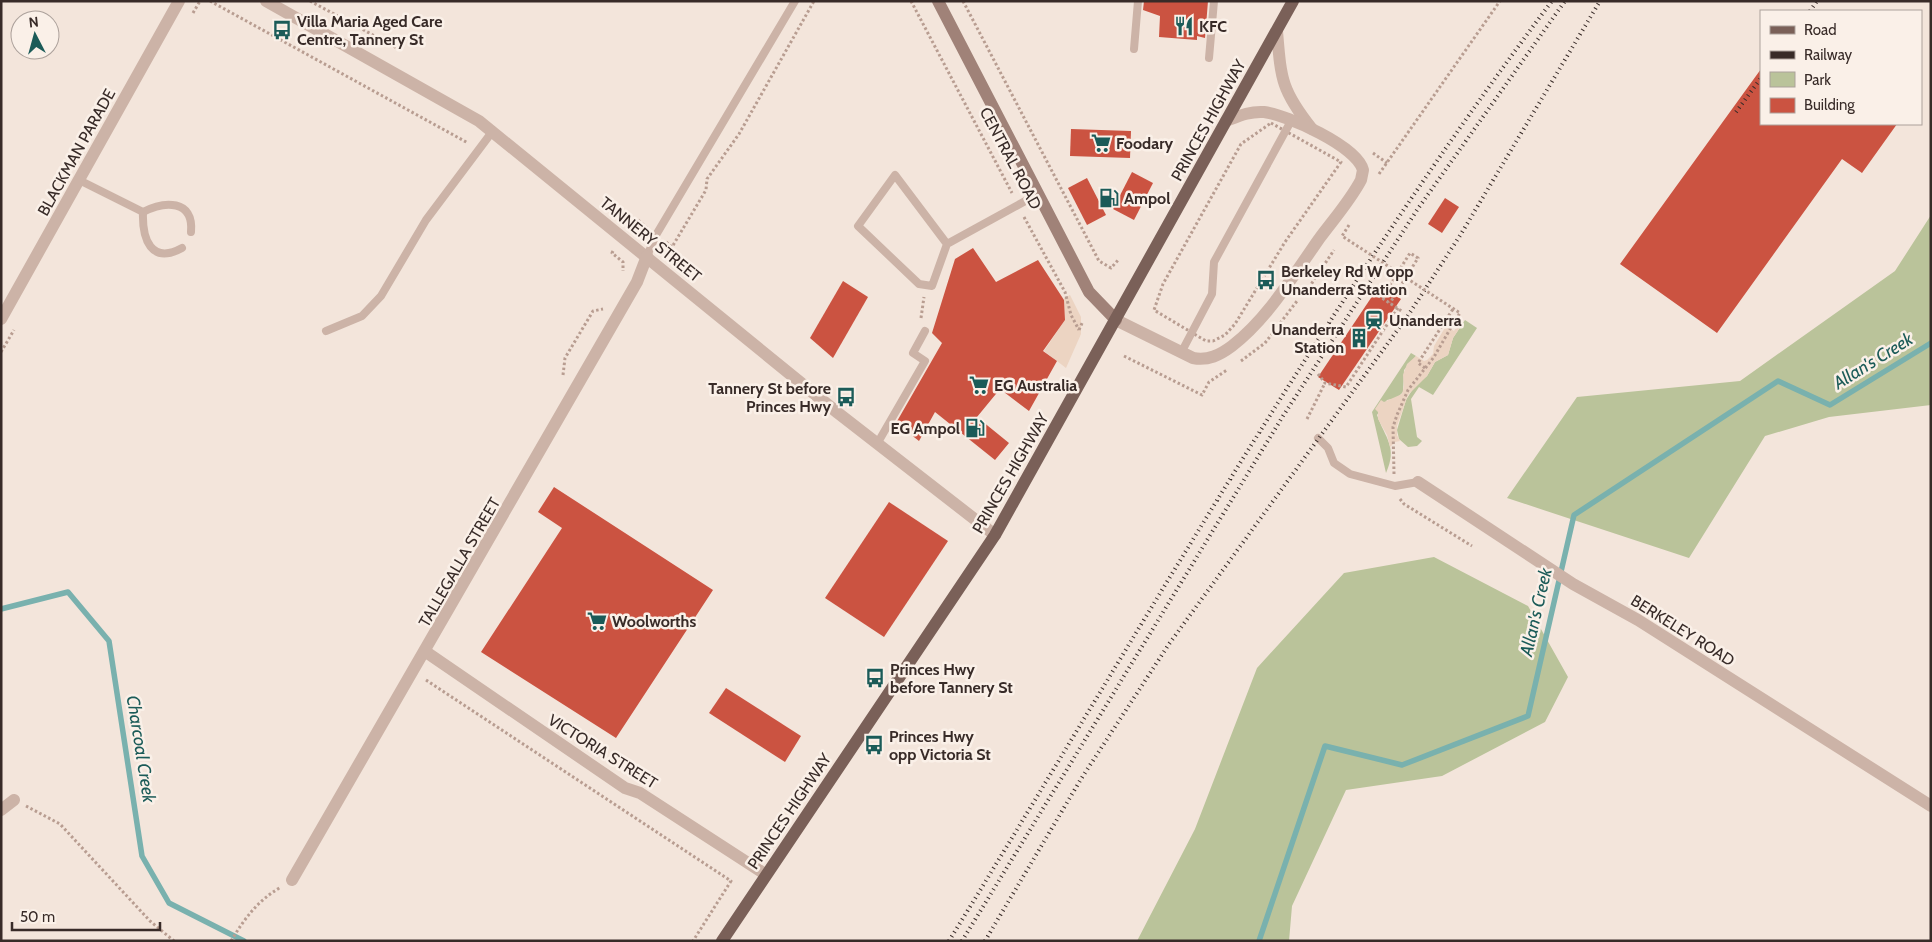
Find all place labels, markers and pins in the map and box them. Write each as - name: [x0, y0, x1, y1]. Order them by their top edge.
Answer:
- place label: Villa Maria Aged Care Centre, Tannery St: [297, 12, 442, 49]
- restaurant icon: KFC: [1173, 15, 1195, 37]
- place label: KFC: [1199, 17, 1227, 36]
- bus stop icon: Villa Maria Aged Care Centre, Tannery St: [271, 19, 293, 41]
- supermarket icon: Foodary: [1090, 132, 1112, 154]
- place label: Foodary: [1116, 134, 1173, 153]
- fuel station icon: Ampol: [1098, 187, 1120, 209]
- place label: Ampol: [1124, 189, 1170, 208]
- place label: Berkeley Rd W opp Unanderra Station: [1281, 262, 1414, 299]
- bus stop icon: Berkeley Rd W opp Unanderra Station: [1255, 269, 1277, 291]
- station icon: Unanderra: [1363, 309, 1385, 331]
- place label: Unanderra: [1389, 311, 1462, 330]
- place label: Unanderra Station: [1271, 320, 1344, 357]
- building icon: Unanderra Station: [1348, 327, 1370, 349]
- supermarket icon: EG Australia: [968, 374, 990, 396]
- place label: EG Australia: [994, 376, 1077, 395]
- place label: Tannery St before Princes Hwy: [708, 379, 831, 416]
- bus stop icon: Tannery St before Princes Hwy: [835, 386, 857, 408]
- fuel station icon: EG Ampol: [964, 417, 986, 439]
- place label: EG Ampol: [890, 419, 960, 438]
- supermarket icon: Woolworths: [586, 610, 608, 632]
- place label: Woolworths: [612, 612, 696, 631]
- place label: Princes Hwy before Tannery St: [890, 660, 1013, 697]
- bus stop icon: Princes Hwy before Tannery St: [864, 667, 886, 689]
- place label: Princes Hwy opp Victoria St: [889, 727, 991, 764]
- bus stop icon: Princes Hwy opp Victoria St: [863, 734, 885, 756]

